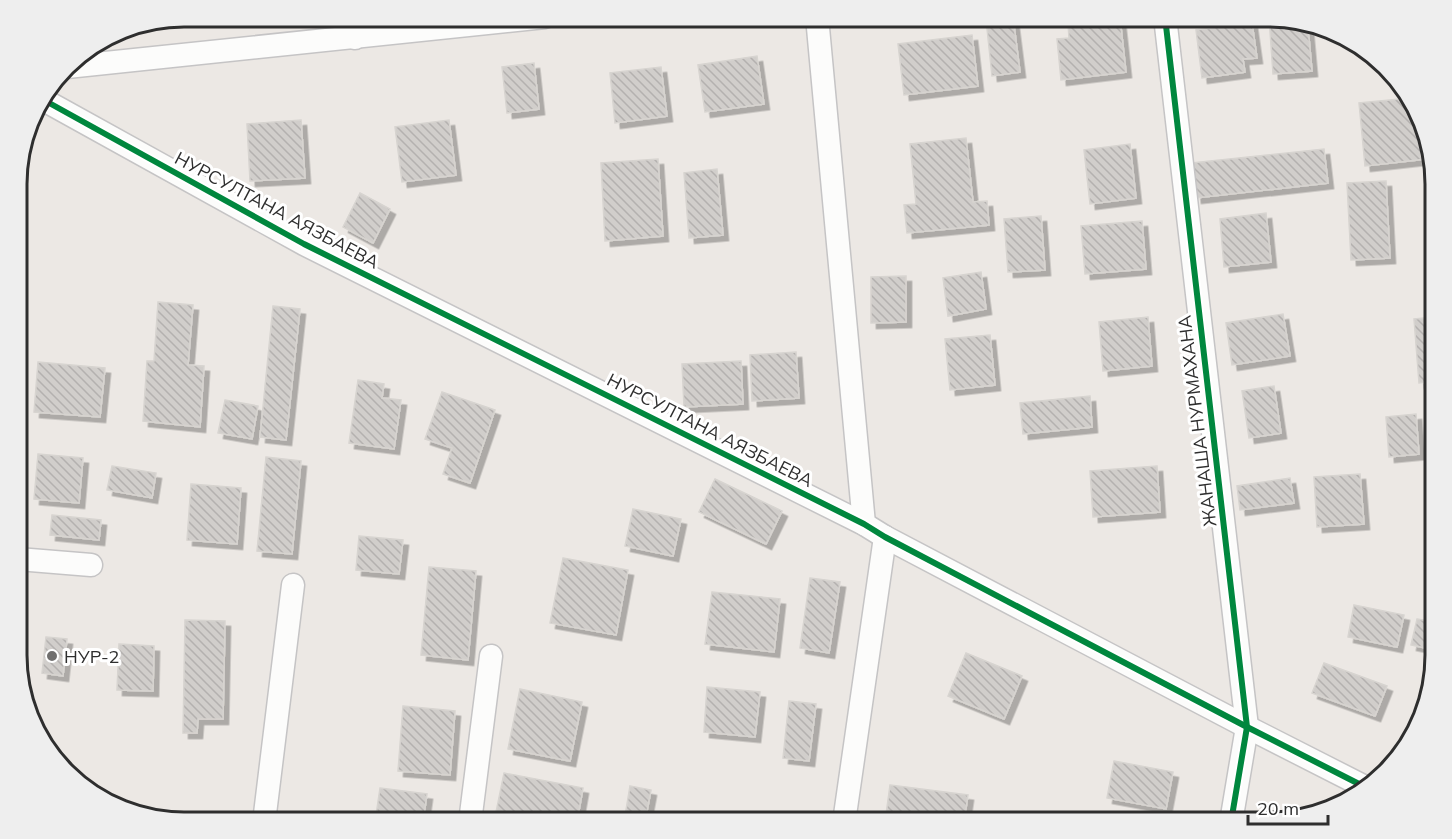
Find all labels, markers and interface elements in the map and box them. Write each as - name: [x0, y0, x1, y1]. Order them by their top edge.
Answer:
- street label: НУРСУЛТАНА АЯЗБАЕВА: [171, 146, 383, 274]
- street label: ЖАНАША НУРМАХАНА: [1173, 314, 1221, 528]
- street label: НУРСУЛТАНА АЯЗБАЕВА: [603, 368, 817, 492]
- place label: НУР-2: [64, 645, 119, 668]
- marker: НУР-2: [45, 649, 59, 663]
- scale bar: [1248, 788, 1328, 826]
- text: 20 m: [1257, 797, 1299, 820]

